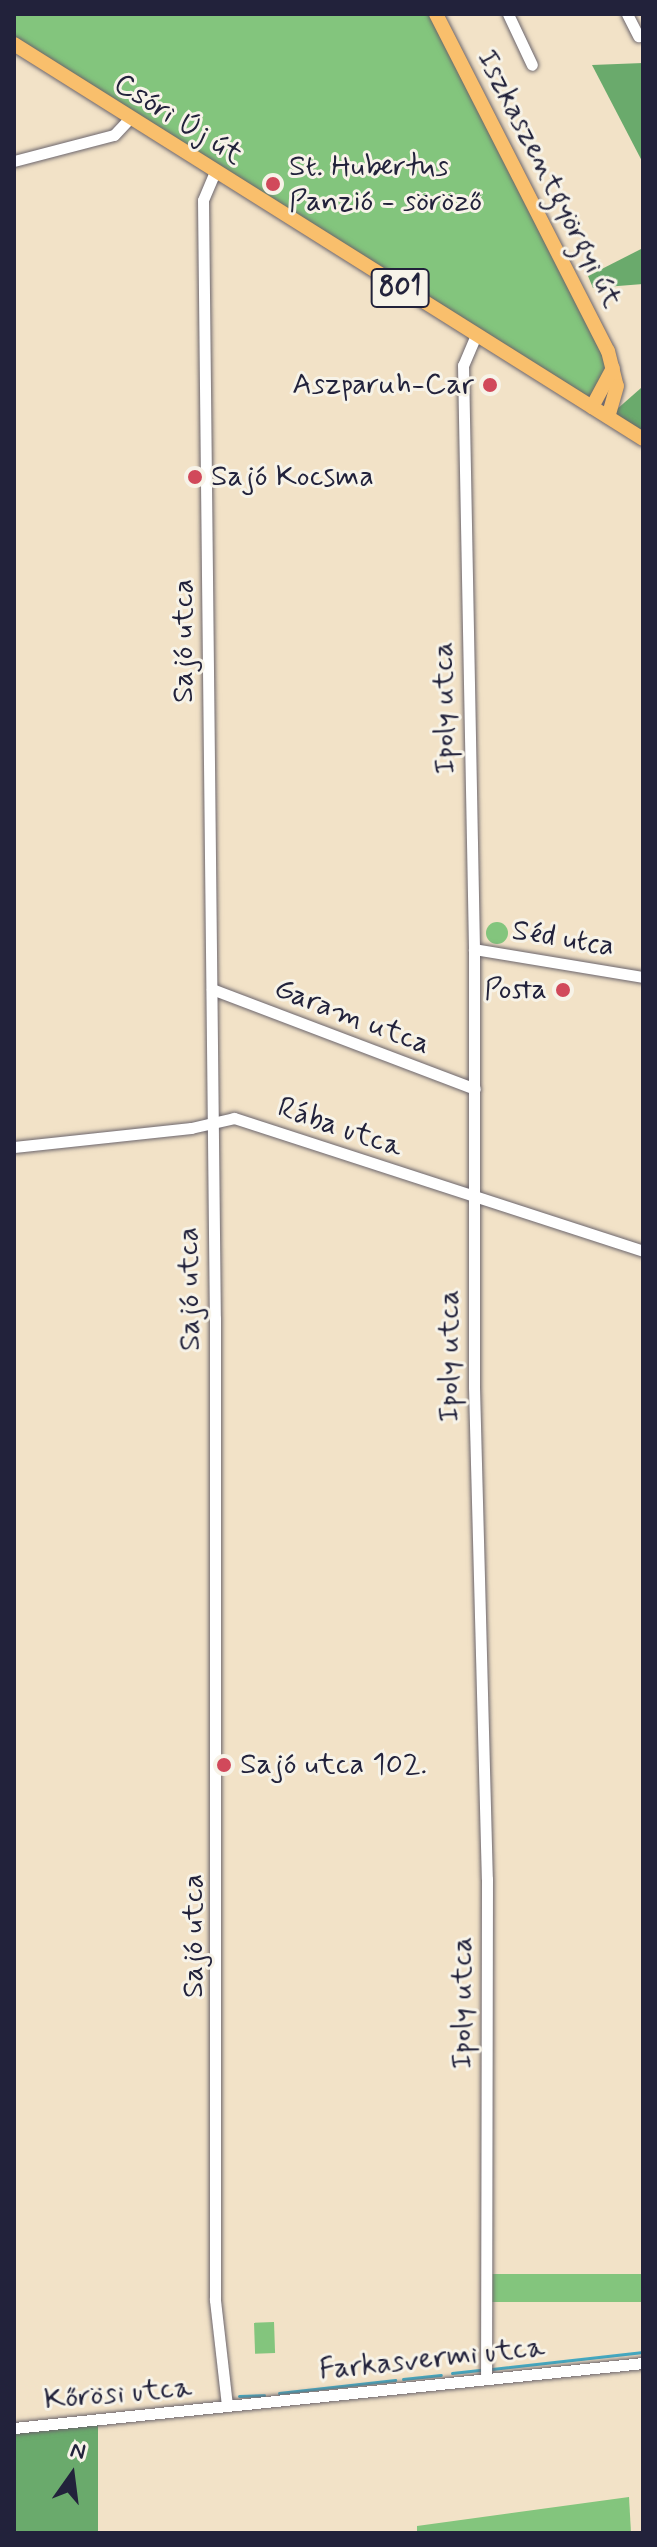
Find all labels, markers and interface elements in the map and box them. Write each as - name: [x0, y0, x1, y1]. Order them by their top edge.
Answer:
- street label: Iszkaszentgyörgyi út: [468, 44, 630, 314]
- street label: Csóri Új út: [107, 66, 249, 174]
- place label: St. Hubertus Panzió - söröző: [289, 149, 482, 220]
- marker: St. Hubertus Panzió - söröző: [264, 175, 282, 193]
- road number: 801: [370, 264, 430, 312]
- place label: Aszparuh-Car: [292, 367, 474, 403]
- marker: Aszparuh-Car: [481, 376, 499, 394]
- place label: Sajó Kocsma: [211, 459, 374, 495]
- marker: Sajó Kocsma: [186, 468, 204, 486]
- street label: Sajó utca: [166, 579, 202, 703]
- street label: Ipoly utca: [426, 643, 464, 773]
- street label: Séd utca: [505, 913, 621, 965]
- street label: Garam utca: [271, 971, 433, 1063]
- place label: Posta: [484, 972, 547, 1008]
- marker: Posta: [554, 981, 572, 999]
- street label: Rába utca: [273, 1090, 407, 1166]
- street label: Sajó utca: [171, 1227, 209, 1351]
- street label: Ipoly utca: [432, 1292, 468, 1420]
- place label: Sajó utca 102.: [240, 1747, 427, 1783]
- marker: Sajó utca 102.: [215, 1756, 233, 1774]
- street label: Sajó utca: [176, 1874, 212, 1998]
- street label: Ipoly utca: [445, 1939, 481, 2067]
- street label: Farkasvermi utca: [318, 2329, 546, 2389]
- street label: Kőrösi utca: [43, 2370, 193, 2418]
- north arrow: [32, 2435, 112, 2515]
- text: N: [67, 2436, 88, 2467]

